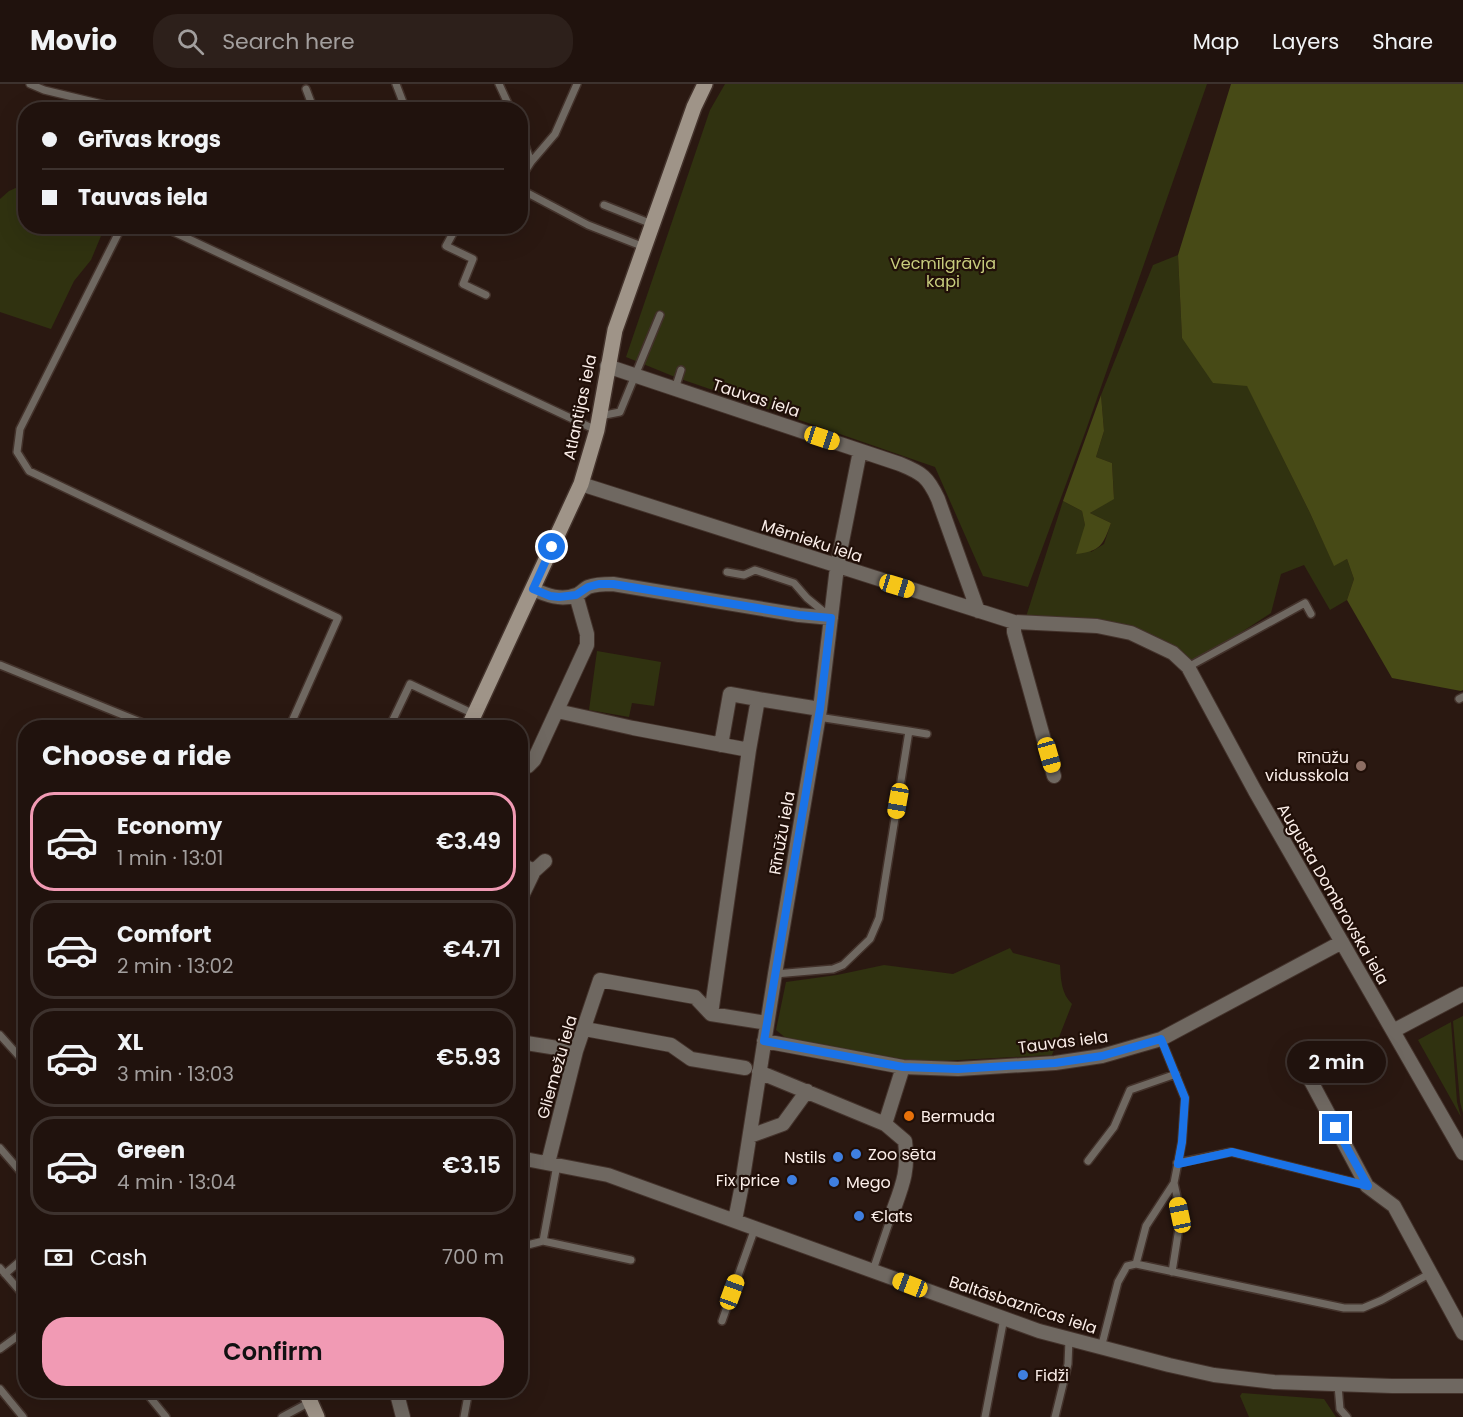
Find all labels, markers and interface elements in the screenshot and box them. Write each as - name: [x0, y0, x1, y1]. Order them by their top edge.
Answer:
- search box: [153, 14, 573, 68]
- text: Movio: [30, 21, 117, 60]
- icon: search: [174, 25, 207, 58]
- text: Search here: [222, 26, 355, 57]
- text: Map: [1193, 27, 1239, 56]
- text: Layers: [1272, 27, 1339, 56]
- text: Share: [1372, 27, 1433, 56]
- text: Grīvas krogs: [78, 124, 221, 155]
- text: Tauvas iela: [78, 182, 208, 213]
- park label: Vecmīlgrāvja kapi: [890, 252, 996, 293]
- street label: Atlantijas iela: [558, 352, 602, 462]
- street label: Tauvas iela: [709, 373, 803, 423]
- car: [802, 424, 842, 452]
- street label: Mērnieku iela: [758, 514, 866, 568]
- route start: [538, 533, 565, 560]
- car: [877, 572, 917, 600]
- car: [1035, 735, 1063, 775]
- text: Choose a ride: [42, 737, 231, 774]
- place label: Rīnūžu vidusskola: [1265, 746, 1349, 787]
- marker: Rīnūžu vidusskola: [1354, 759, 1368, 773]
- car: [886, 782, 910, 820]
- street label: Rīnūžu iela: [763, 789, 801, 877]
- street label: Augusta Dombrovska iela: [1272, 799, 1394, 989]
- text: Economy: [117, 811, 222, 842]
- icon: car: [45, 815, 99, 869]
- text: €3.49: [436, 826, 501, 857]
- text: 1 min · 13:01: [117, 844, 223, 872]
- text: Comfort: [117, 919, 211, 950]
- icon: car: [45, 923, 99, 977]
- text: €4.71: [443, 934, 501, 965]
- text: 2 min · 13:02: [117, 952, 234, 980]
- street label: Gliemežu iela: [531, 1012, 583, 1122]
- street label: Tauvas iela: [1017, 1025, 1109, 1059]
- text: XL: [117, 1027, 143, 1058]
- icon: car: [45, 1031, 99, 1085]
- callout: 2 min: [1286, 1041, 1386, 1083]
- text: €5.93: [437, 1042, 501, 1073]
- text: 2 min: [1309, 1048, 1364, 1076]
- text: 3 min · 13:03: [117, 1060, 234, 1088]
- place label: Bermuda: [921, 1105, 995, 1128]
- marker: Bermuda: [902, 1109, 916, 1123]
- route end: [1322, 1114, 1349, 1141]
- text: Green: [117, 1135, 185, 1166]
- icon: car: [45, 1139, 99, 1193]
- place label: Zoo sēta: [868, 1143, 936, 1166]
- place label: Nstils: [784, 1146, 826, 1169]
- marker: Zoo sēta: [849, 1147, 863, 1161]
- text: €3.15: [442, 1150, 501, 1181]
- marker: Nstils: [831, 1150, 845, 1164]
- text: 4 min · 13:04: [117, 1168, 236, 1196]
- place label: Fix price: [716, 1169, 780, 1192]
- place label: Mego: [846, 1171, 891, 1194]
- marker: Fix price: [785, 1173, 799, 1187]
- marker: Mego: [827, 1175, 841, 1189]
- car: [1167, 1196, 1193, 1234]
- place label: €lats: [871, 1205, 913, 1228]
- marker: €lats: [852, 1209, 866, 1223]
- icon: cash: [42, 1241, 75, 1274]
- text: Cash: [90, 1242, 147, 1273]
- text: 700 m: [442, 1243, 504, 1271]
- car: [890, 1270, 930, 1300]
- street label: Baltāsbaznīcas iela: [946, 1270, 1100, 1340]
- car: [717, 1272, 747, 1312]
- button: Confirm: [42, 1317, 504, 1386]
- place label: Fidži: [1035, 1364, 1069, 1387]
- marker: Fidži: [1016, 1368, 1030, 1382]

